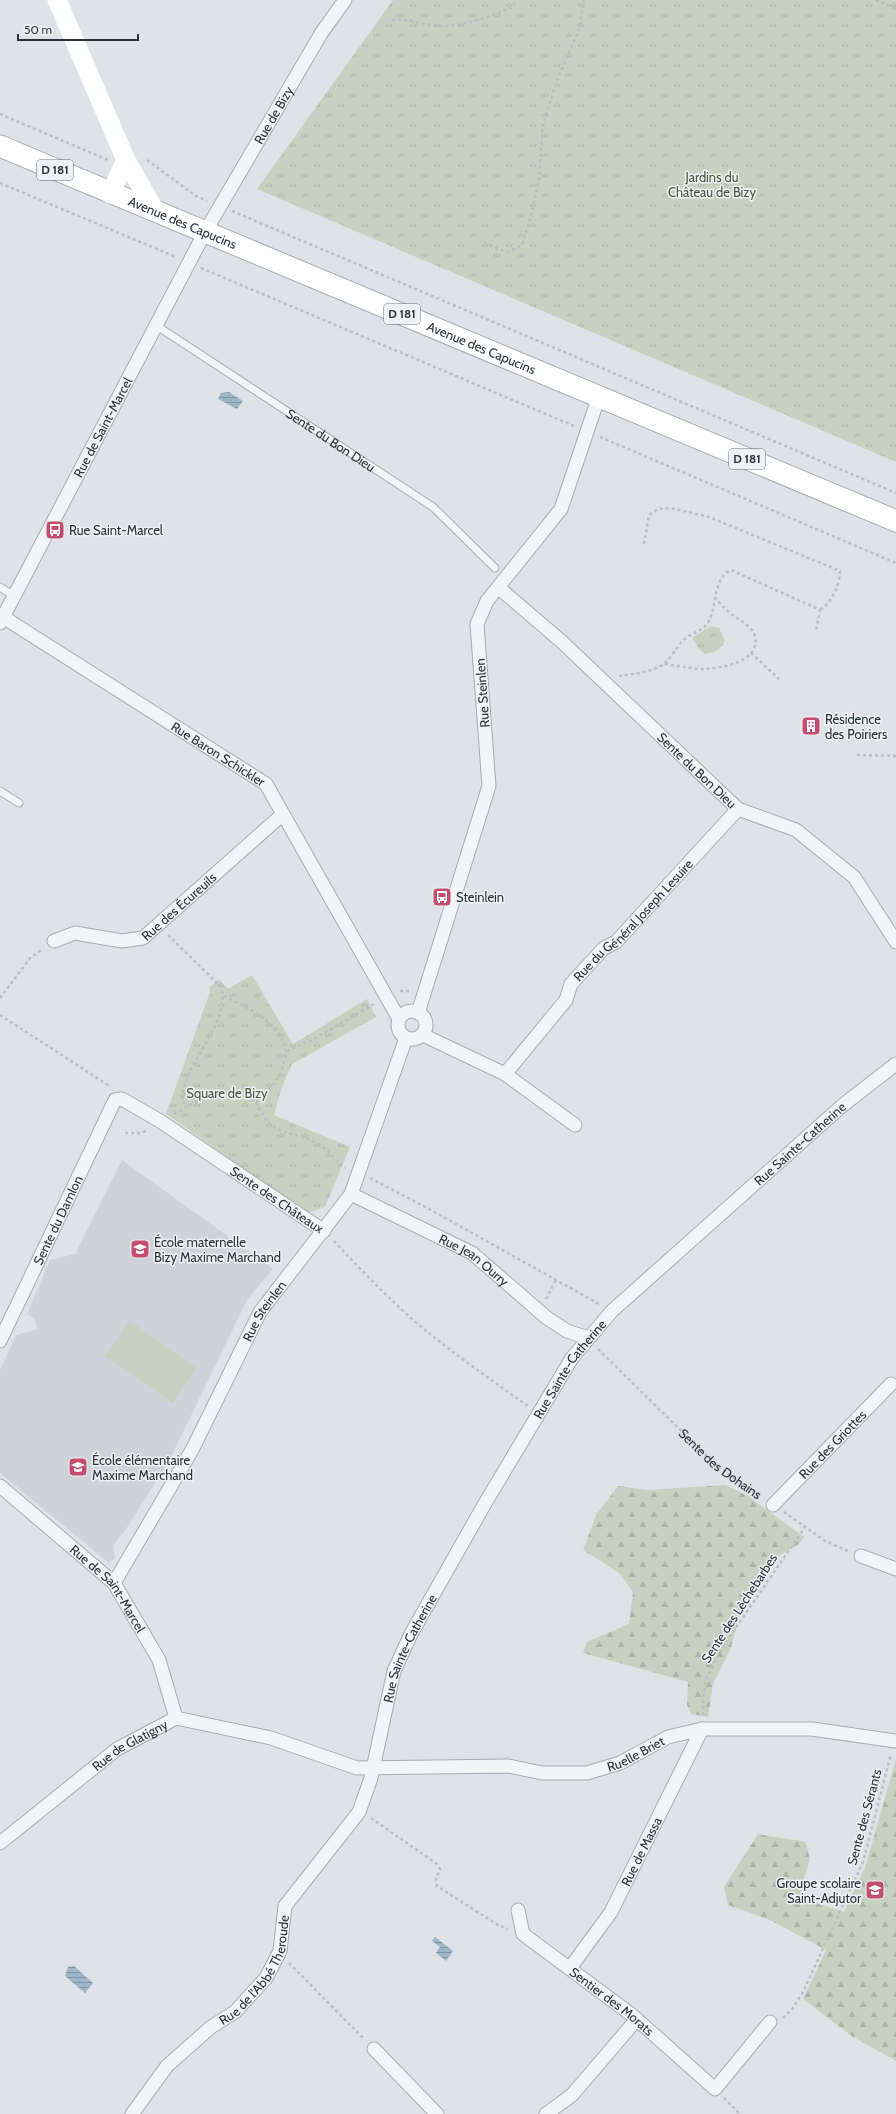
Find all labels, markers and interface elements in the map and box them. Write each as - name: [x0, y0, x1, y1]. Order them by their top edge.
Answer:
- scale bar: [18, 16, 138, 42]
- text: 50 m: [24, 22, 52, 37]
- street label: Rue de Bizy: [250, 83, 297, 147]
- road number: D 181: [37, 160, 73, 180]
- park label: Jardins du Château de Bizy: [668, 169, 756, 200]
- street label: Avenue des Capucins: [126, 193, 240, 252]
- road number: D 181: [384, 304, 420, 324]
- street label: Avenue des Capucins: [425, 318, 539, 378]
- street label: Rue de Saint-Marcel: [70, 374, 135, 480]
- street label: Sente du Bon Dieu: [283, 405, 379, 475]
- road number: D 181: [729, 449, 765, 469]
- bus stop icon: Rue Saint-Marcel: [44, 519, 66, 541]
- place label: Rue Saint-Marcel: [69, 522, 163, 538]
- street label: Rue Steinlen: [472, 658, 492, 728]
- place label: Résidence des Poiriers: [825, 711, 888, 742]
- building icon: Résidence des Poiriers: [800, 715, 822, 737]
- street label: Rue Baron Schickler: [168, 718, 269, 790]
- street label: Sente du Bon Dieu: [654, 729, 740, 811]
- street label: Rue du Général Joseph Lesuire: [570, 856, 696, 984]
- street label: Rue des Écureuils: [138, 869, 220, 944]
- bus stop icon: Steinlein: [431, 886, 453, 908]
- place label: Steinlein: [456, 889, 504, 905]
- park label: Square de Bizy: [186, 1085, 268, 1101]
- street label: Rue Sainte-Catherine: [751, 1098, 849, 1189]
- street label: Sente des Châteaux: [227, 1163, 327, 1237]
- street label: Sente du Damlon: [30, 1173, 86, 1267]
- street label: Rue Jean Ourry: [437, 1230, 513, 1290]
- place label: École maternelle Bizy Maxime Marchand: [154, 1233, 281, 1265]
- school or university icon: École maternelle Bizy Maxime Marchand: [129, 1238, 151, 1260]
- street label: Rue Steinlen: [239, 1277, 289, 1344]
- street label: Rue Sainte-Catherine: [530, 1316, 609, 1422]
- street label: Rue des Griottes: [795, 1406, 870, 1482]
- street label: Sente des Dohains: [676, 1425, 765, 1503]
- place label: École élémentaire Maxime Marchand: [92, 1451, 193, 1483]
- school or university icon: École élémentaire Maxime Marchand: [67, 1456, 89, 1478]
- street label: Rue de Saint-Marcel: [67, 1541, 149, 1635]
- street label: Sente des Lèchebarbes: [698, 1550, 781, 1666]
- street label: Rue Sainte-Catherine: [379, 1591, 440, 1704]
- street label: Rue de Glatigny: [89, 1716, 171, 1774]
- street label: Ruelle Briet: [605, 1732, 668, 1775]
- street label: Sente des Sérants: [843, 1767, 885, 1867]
- street label: Rue de Massa: [617, 1814, 665, 1888]
- place label: Groupe scolaire Saint-Adjutor: [777, 1875, 862, 1907]
- school or university icon: Groupe scolaire Saint-Adjutor: [864, 1879, 886, 1901]
- street label: Rue de l'Abbé Theroude: [216, 1914, 292, 2028]
- street label: Sentier des Morats: [567, 1964, 658, 2039]

